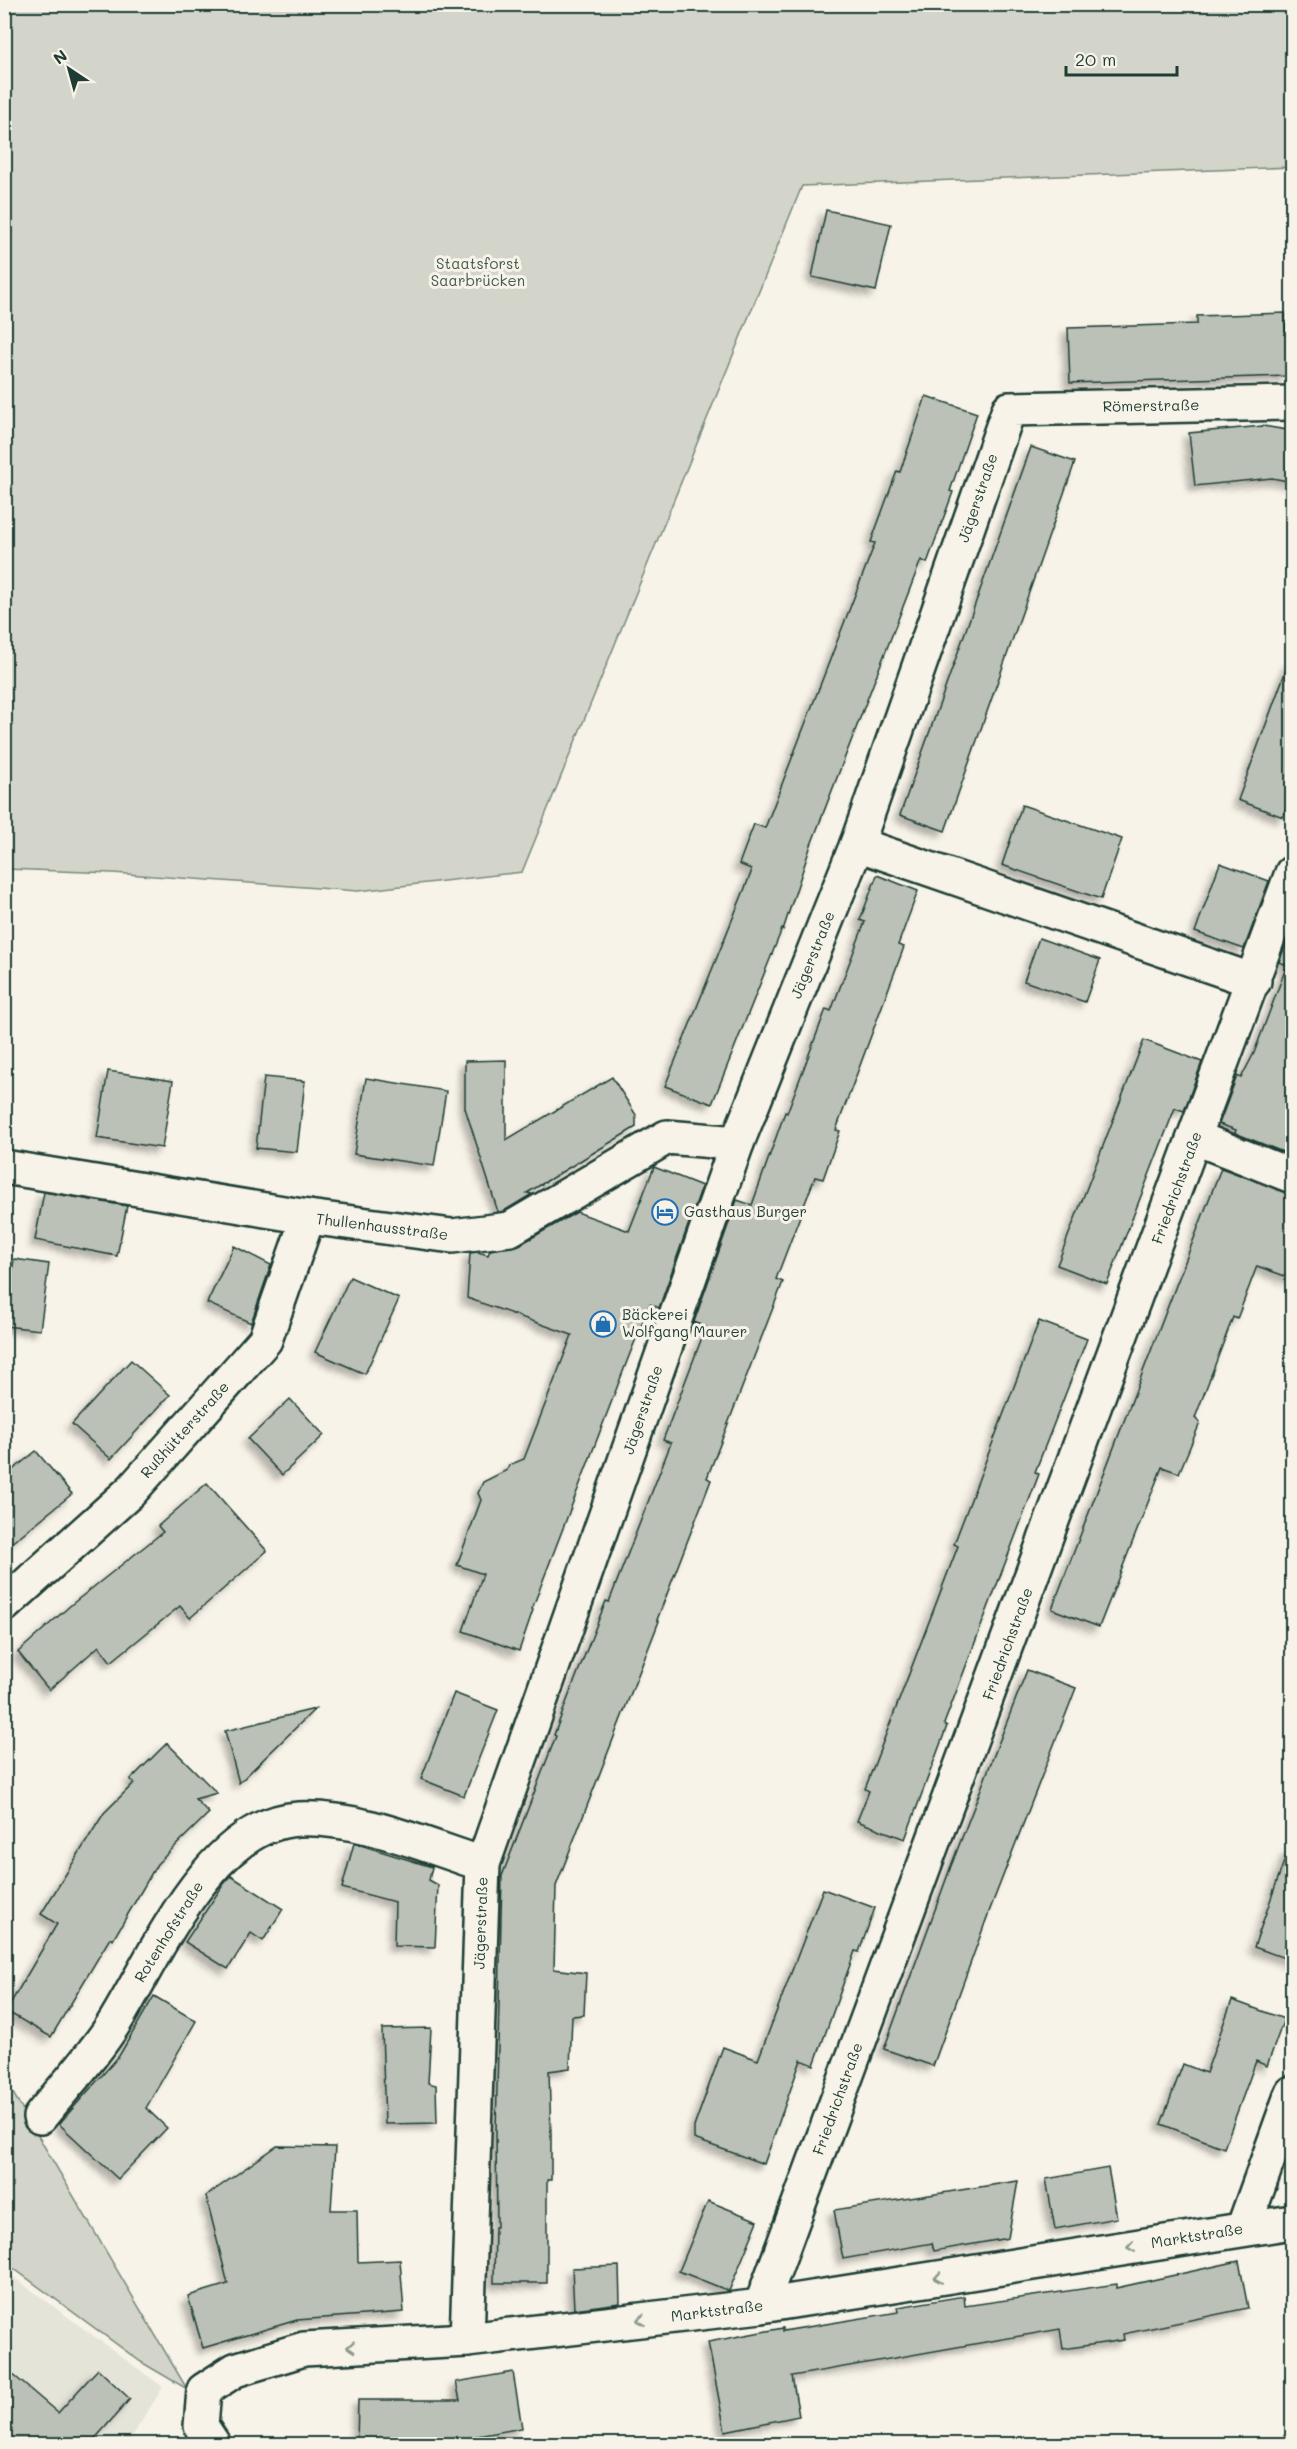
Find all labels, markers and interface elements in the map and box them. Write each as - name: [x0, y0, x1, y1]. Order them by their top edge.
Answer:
- north arrow: [39, 39, 99, 99]
- scale bar: [1066, 39, 1177, 77]
- text: N: [49, 44, 71, 69]
- text: 20 m: [1075, 47, 1116, 71]
- park label: Staatsforst Saarbrücken: [431, 253, 525, 290]
- street label: Römerstraße: [1102, 394, 1200, 416]
- street label: Jägerstraße: [953, 451, 1002, 545]
- street label: Jägerstraße: [785, 908, 839, 1001]
- street label: Friedrichstraße: [1146, 1129, 1206, 1247]
- hotel icon: Gasthaus Burger: [650, 1197, 680, 1227]
- place label: Gasthaus Burger: [684, 1201, 807, 1221]
- street label: Thullenhausstraße: [315, 1208, 449, 1244]
- place label: Bäckerei Wolfgang Maurer: [622, 1304, 747, 1341]
- shop icon: Bäckerei Wolfgang Maurer: [588, 1309, 618, 1339]
- street label: Jägerstraße: [618, 1363, 667, 1457]
- street label: Rußhütterstraße: [135, 1377, 233, 1482]
- street label: Friedrichstraße: [977, 1585, 1037, 1703]
- street label: Jägerstraße: [468, 1876, 492, 1970]
- street label: Rotenhofstraße: [129, 1877, 207, 1986]
- street label: Friedrichstraße: [807, 2040, 867, 2158]
- street label: Marktstraße: [1149, 2218, 1244, 2252]
- one-way arrow: [1126, 2240, 1136, 2253]
- one-way arrow: [934, 2271, 943, 2283]
- street label: Marktstraße: [670, 2294, 764, 2326]
- one-way arrow: [637, 2313, 646, 2326]
- one-way arrow: [346, 2340, 355, 2353]

